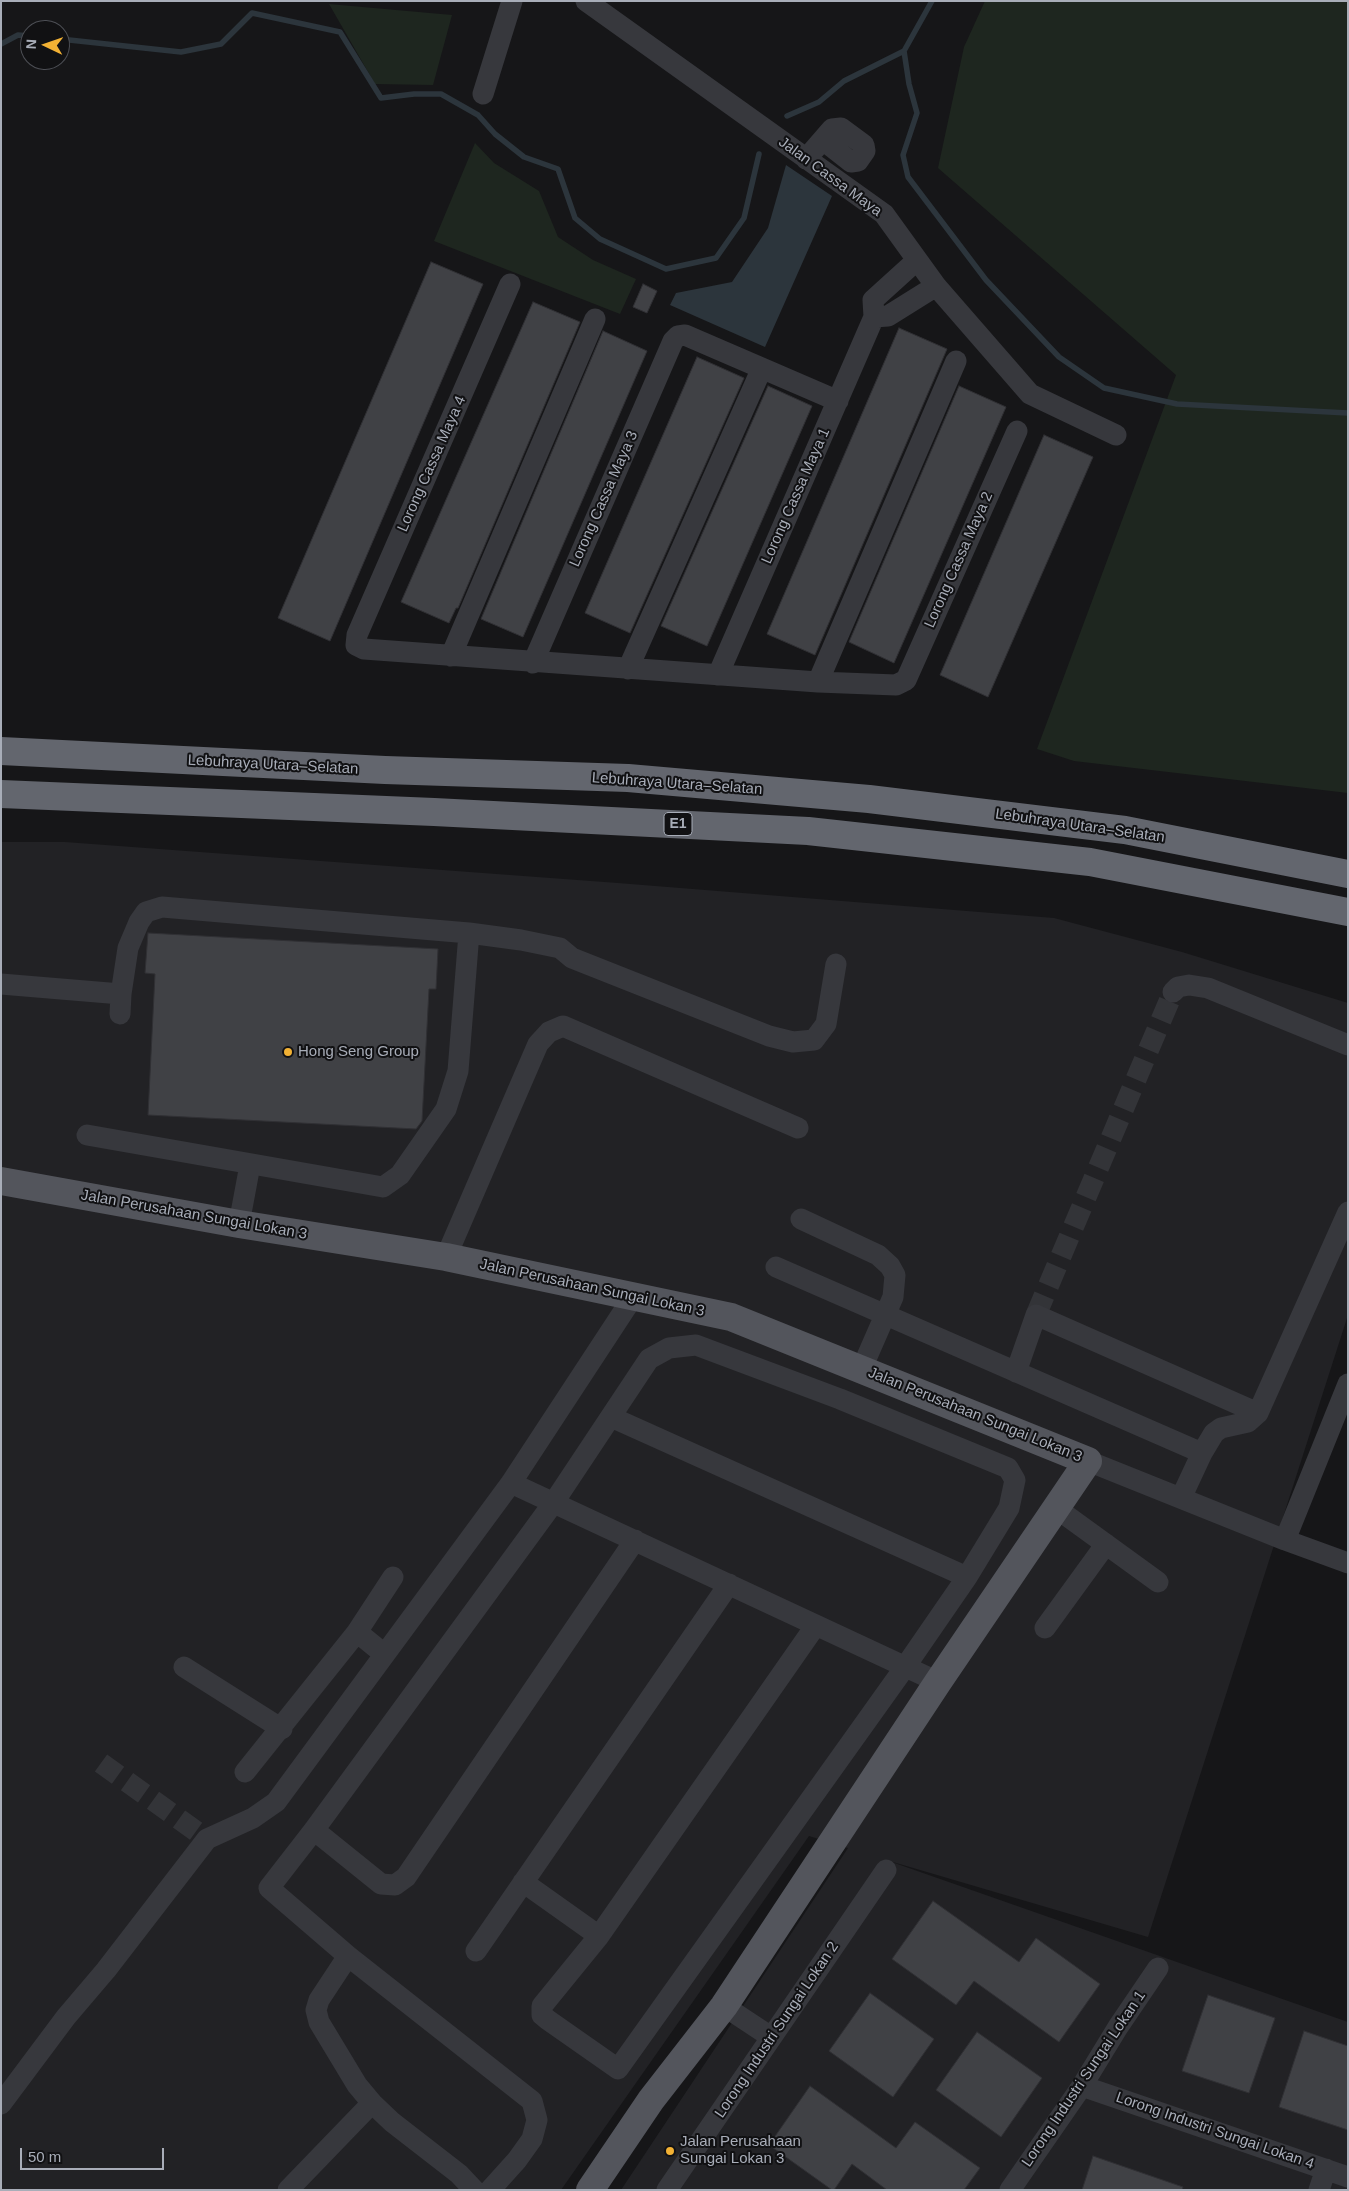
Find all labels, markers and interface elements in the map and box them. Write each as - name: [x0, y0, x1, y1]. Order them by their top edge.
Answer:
- north arrow: [20, 20, 70, 70]
- text: N: [23, 39, 39, 50]
- street label: Jalan Cassa Maya: [775, 133, 885, 221]
- street label: Lorong Cassa Maya 4: [394, 393, 470, 535]
- street label: Lorong Cassa Maya 1: [758, 425, 834, 567]
- street label: Lorong Cassa Maya 3: [566, 428, 642, 570]
- street label: Lorong Cassa Maya 2: [921, 489, 997, 631]
- street label: Lebuhraya Utara–Selatan: [187, 752, 359, 778]
- street label: Lebuhraya Utara–Selatan: [591, 769, 763, 799]
- street label: Lebuhraya Utara–Selatan: [994, 805, 1166, 847]
- road number: E1: [664, 812, 692, 836]
- place label: Hong Seng Group: [298, 1043, 419, 1061]
- marker: Hong Seng Group: [282, 1046, 294, 1058]
- street label: Jalan Perusahaan Sungai Lokan 3: [80, 1186, 308, 1244]
- street label: Jalan Perusahaan Sungai Lokan 3: [478, 1255, 706, 1321]
- street label: Jalan Perusahaan Sungai Lokan 3: [865, 1364, 1085, 1466]
- street label: Lorong Industri Sungai Lokan 2: [711, 1939, 843, 2121]
- street label: Lorong Industri Sungai Lokan 1: [1018, 1988, 1150, 2170]
- street label: Lorong Industri Sungai Lokan 4: [1114, 2089, 1316, 2173]
- place label: Jalan Perusahaan Sungai Lokan 3: [680, 2133, 801, 2168]
- scale bar: [22, 2138, 166, 2170]
- marker: Jalan Perusahaan Sungai Lokan 3: [664, 2145, 676, 2157]
- text: 50 m: [28, 2148, 61, 2165]

